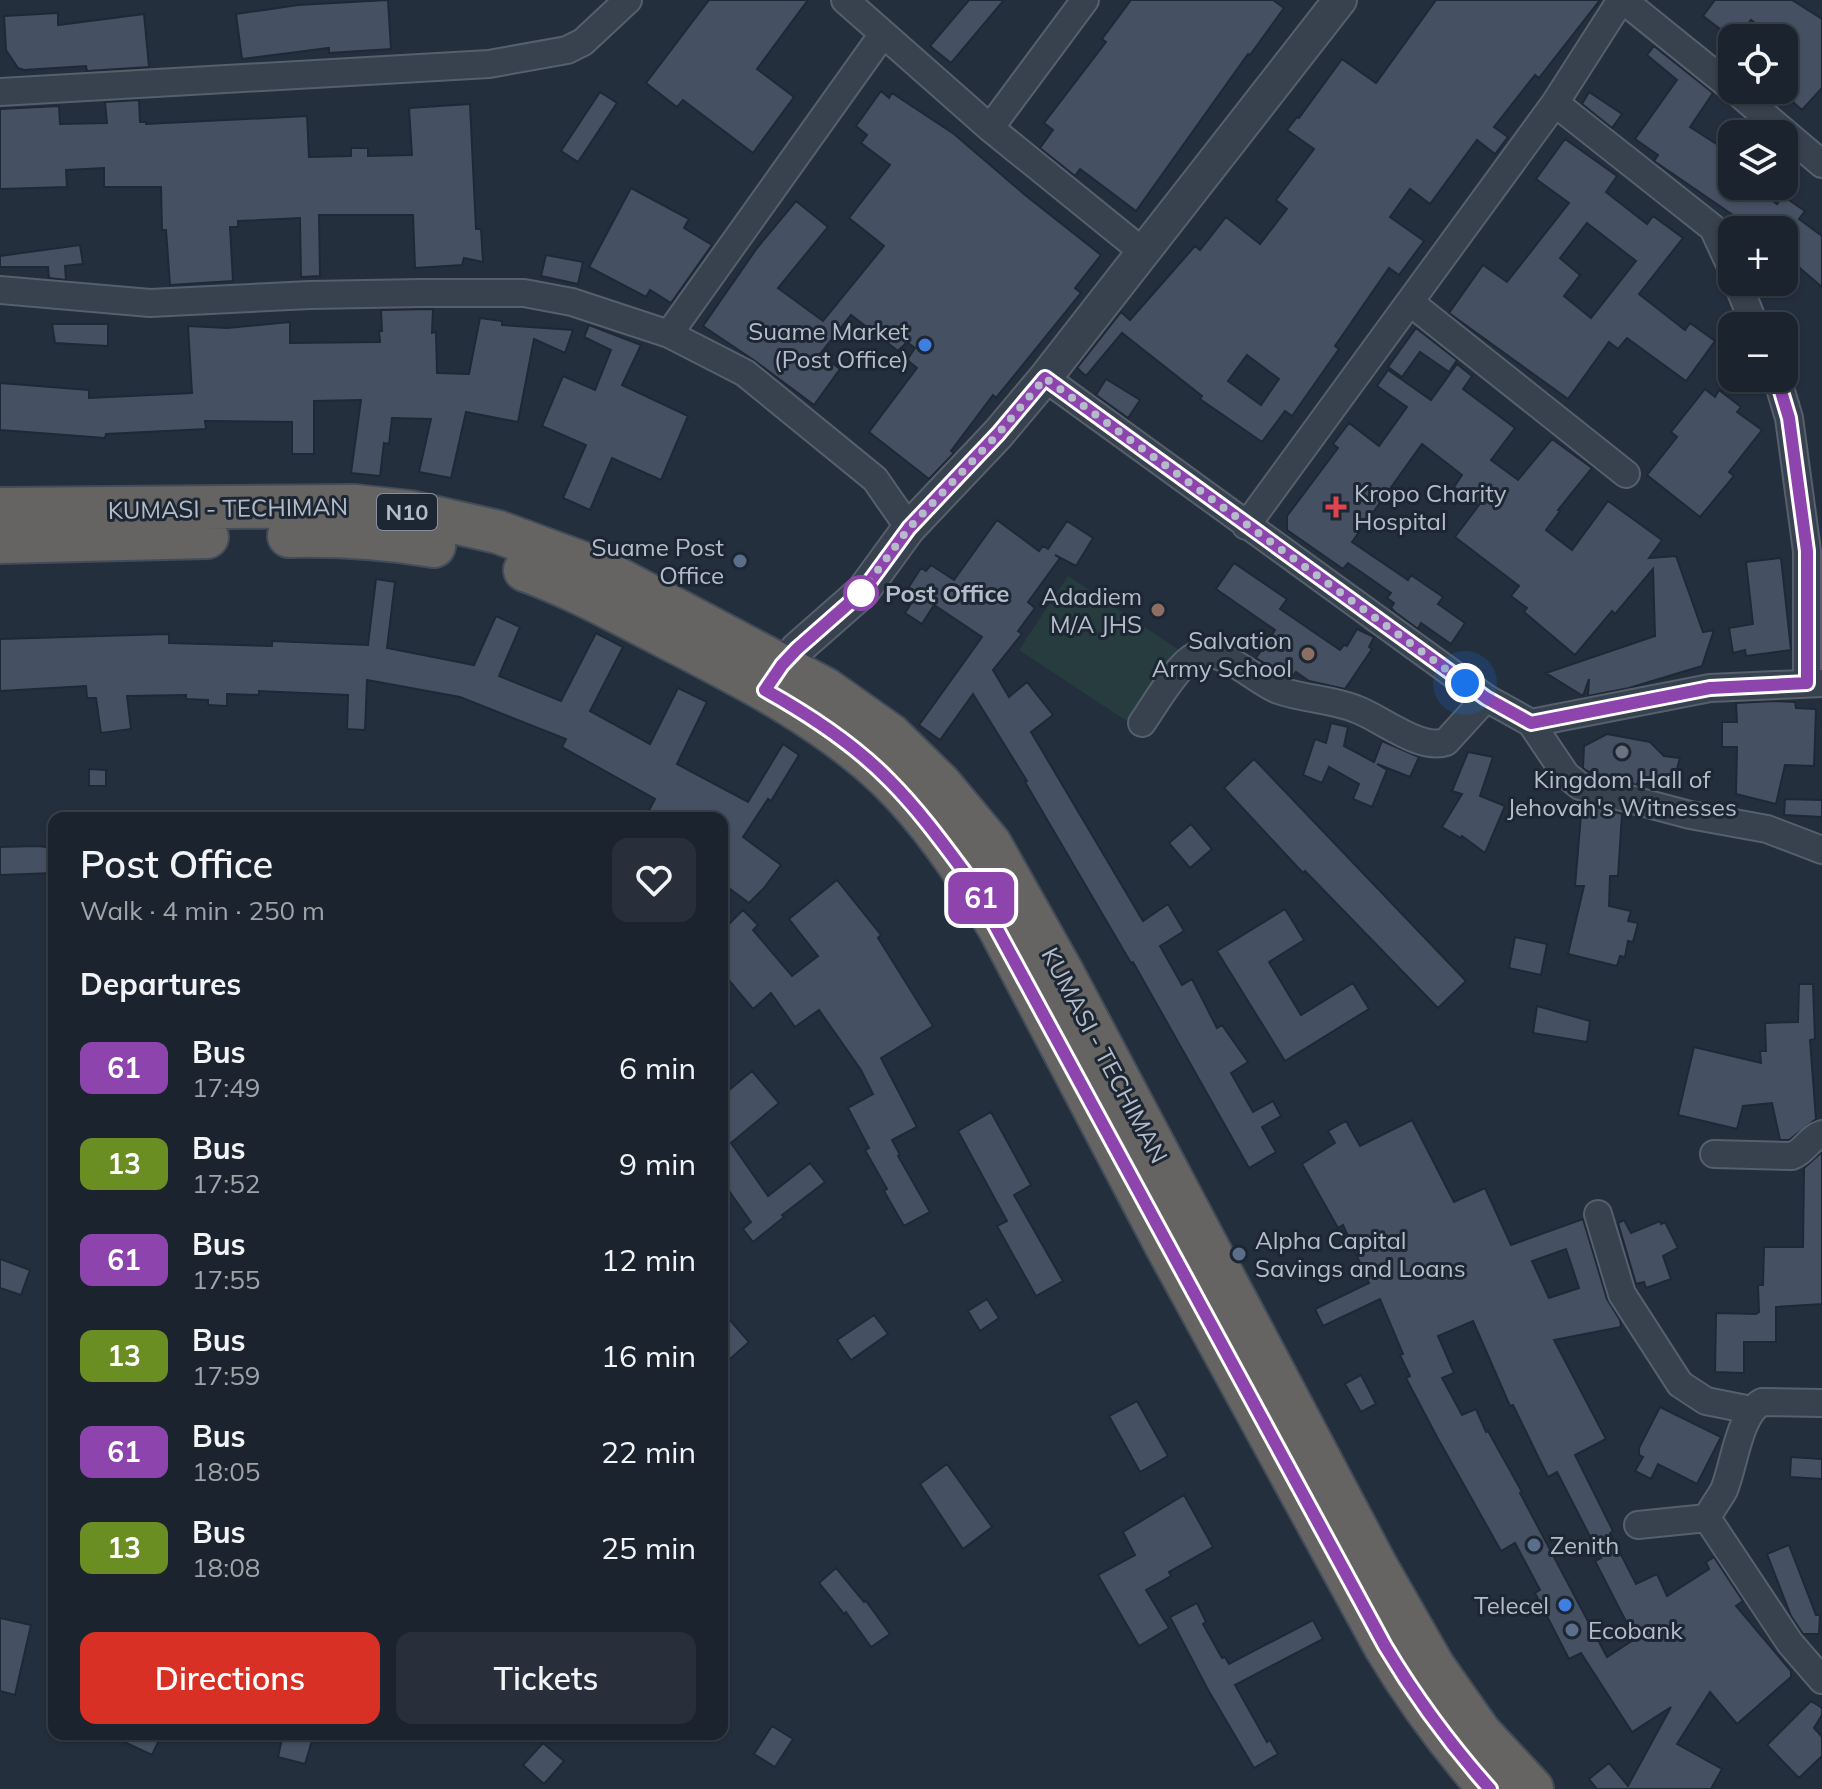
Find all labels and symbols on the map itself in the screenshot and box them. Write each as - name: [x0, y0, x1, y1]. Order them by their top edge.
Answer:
- place label: Suame Market (Post Office): [748, 316, 909, 374]
- marker: Suame Market (Post Office): [916, 336, 934, 354]
- place label: Kropo Charity Hospital: [1354, 478, 1507, 536]
- street label: KUMASI - TECHIMAN: [108, 491, 348, 525]
- road number: N10: [377, 494, 437, 530]
- marker: Kropo Charity Hospital: [1325, 496, 1347, 518]
- place label: Suame Post Office: [591, 532, 724, 590]
- marker: Suame Post Office: [731, 552, 749, 570]
- marker: Post Office: [844, 576, 878, 610]
- place label: Post Office: [885, 578, 1009, 608]
- place label: Adadiem M/A JHS: [1041, 581, 1142, 639]
- marker: Adadiem M/A JHS: [1149, 601, 1167, 619]
- place label: Salvation Army School: [1152, 625, 1292, 683]
- marker: Salvation Army School: [1299, 645, 1317, 663]
- your location: [1445, 663, 1485, 703]
- marker: Kingdom Hall of Jehovah's Witnesses: [1613, 743, 1631, 761]
- place label: Kingdom Hall of Jehovah's Witnesses: [1507, 764, 1737, 822]
- line badge: 61: [945, 872, 1017, 924]
- street label: KUMASI - TECHIMAN: [1035, 942, 1175, 1168]
- place label: Alpha Capital Savings and Loans: [1255, 1225, 1466, 1283]
- marker: Alpha Capital Savings and Loans: [1230, 1245, 1248, 1263]
- place label: Zenith: [1550, 1530, 1619, 1560]
- marker: Zenith: [1525, 1536, 1543, 1554]
- place label: Telecel: [1474, 1590, 1549, 1620]
- marker: Telecel: [1556, 1596, 1574, 1614]
- place label: Ecobank: [1588, 1615, 1683, 1645]
- marker: Ecobank: [1563, 1621, 1581, 1639]

